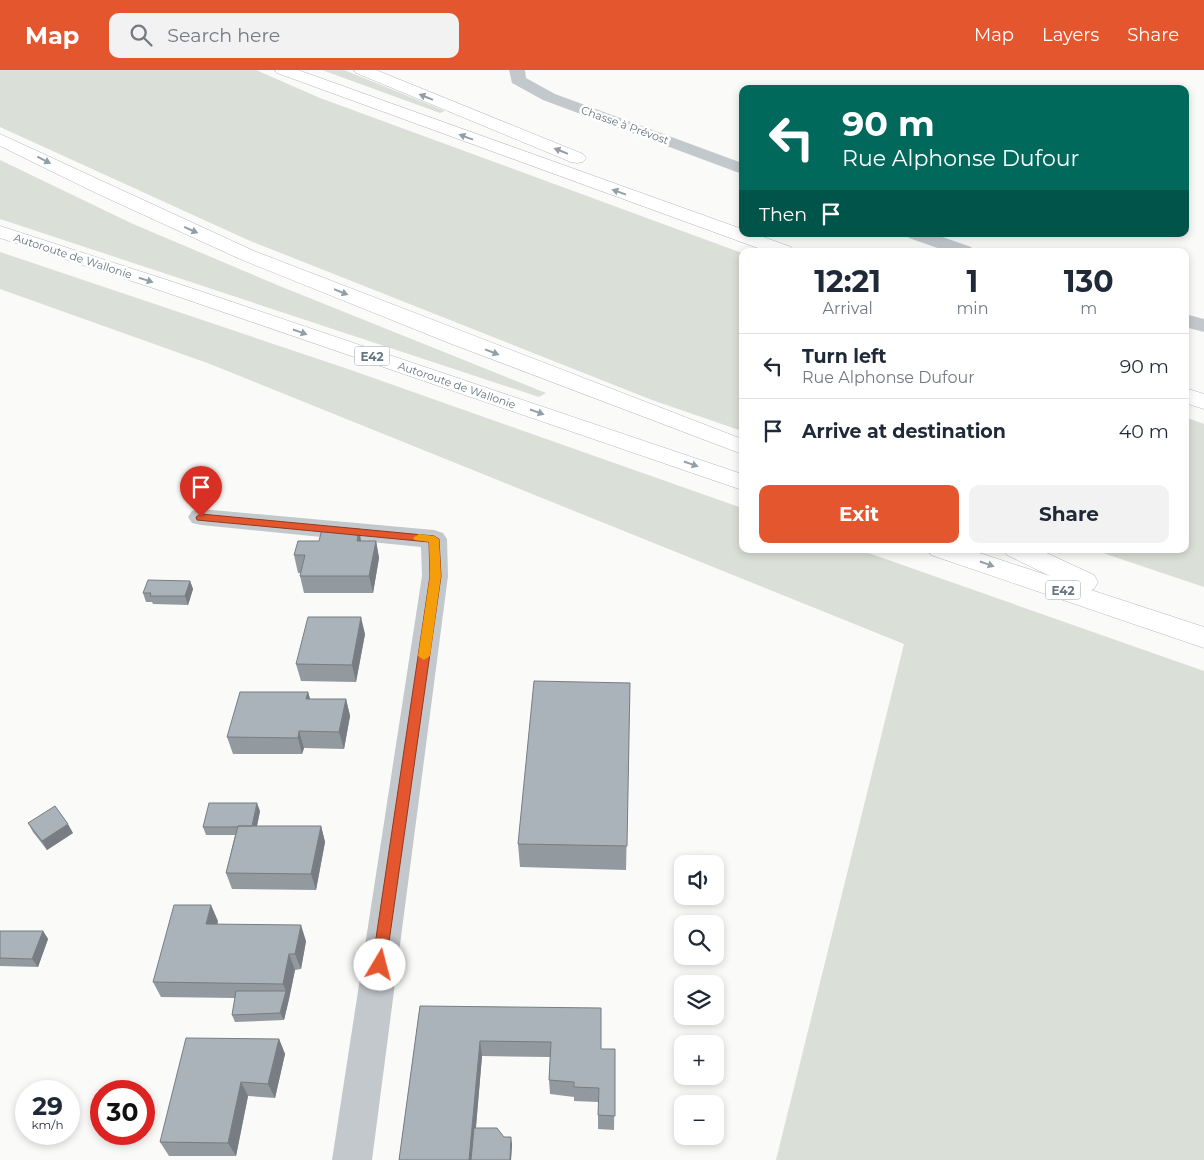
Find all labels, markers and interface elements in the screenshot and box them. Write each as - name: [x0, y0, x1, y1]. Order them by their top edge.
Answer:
- search box: [109, 13, 459, 58]
- text: Map: [25, 21, 79, 50]
- icon: search: [127, 21, 155, 49]
- text: Search here: [167, 24, 280, 47]
- text: Map: [974, 24, 1014, 46]
- text: Layers: [1042, 24, 1099, 46]
- text: Share: [1127, 24, 1179, 46]
- one-way arrow: [419, 92, 433, 100]
- text: 90 m: [842, 102, 935, 145]
- street label: Chasse à Prévost: [579, 103, 671, 148]
- icon: left: [759, 105, 824, 170]
- one-way arrow: [458, 133, 473, 141]
- text: Rue Alphonse Dufour: [842, 145, 1079, 172]
- one-way arrow: [553, 147, 568, 155]
- one-way arrow: [36, 156, 51, 164]
- one-way arrow: [611, 188, 626, 196]
- icon: arrive: [817, 200, 845, 228]
- text: Then: [759, 203, 807, 226]
- one-way arrow: [184, 226, 198, 234]
- street label: Autoroute de Wallonie: [12, 230, 134, 282]
- text: 12:21: [814, 263, 881, 300]
- text: 1: [967, 263, 978, 300]
- text: 130: [1064, 263, 1114, 300]
- one-way arrow: [139, 277, 154, 284]
- one-way arrow: [333, 289, 348, 296]
- text: Arrival: [822, 299, 873, 318]
- text: min: [956, 299, 988, 318]
- text: m: [1080, 299, 1097, 318]
- one-way arrow: [293, 328, 308, 336]
- text: Turn left: [802, 345, 887, 368]
- road number: E42: [354, 346, 390, 366]
- one-way arrow: [484, 349, 499, 356]
- icon: left: [759, 352, 787, 380]
- text: 90 m: [1120, 355, 1169, 378]
- street label: Autoroute de Wallonie: [396, 358, 518, 412]
- text: Rue Alphonse Dufour: [802, 368, 975, 387]
- one-way arrow: [530, 408, 545, 416]
- icon: arrive: [759, 417, 787, 445]
- text: Arrive at destination: [802, 420, 1006, 443]
- text: 40 m: [1119, 420, 1169, 443]
- one-way arrow: [684, 460, 699, 468]
- pin: [180, 466, 222, 517]
- icon: arrive: [187, 473, 215, 501]
- button: Exit: [759, 485, 959, 543]
- button: Share: [969, 485, 1169, 543]
- one-way arrow: [979, 561, 994, 569]
- road number: E42: [1046, 580, 1080, 600]
- map controls: [674, 855, 724, 1145]
- button: sound: [674, 855, 724, 905]
- button: search: [674, 915, 724, 965]
- position arrow: [353, 938, 405, 990]
- button: layers: [674, 975, 724, 1025]
- button: +: [674, 1035, 724, 1085]
- speed limit sign: 30: [90, 1080, 155, 1145]
- text: 29: [32, 1091, 63, 1121]
- button: −: [674, 1095, 724, 1145]
- text: km/h: [31, 1117, 64, 1132]

